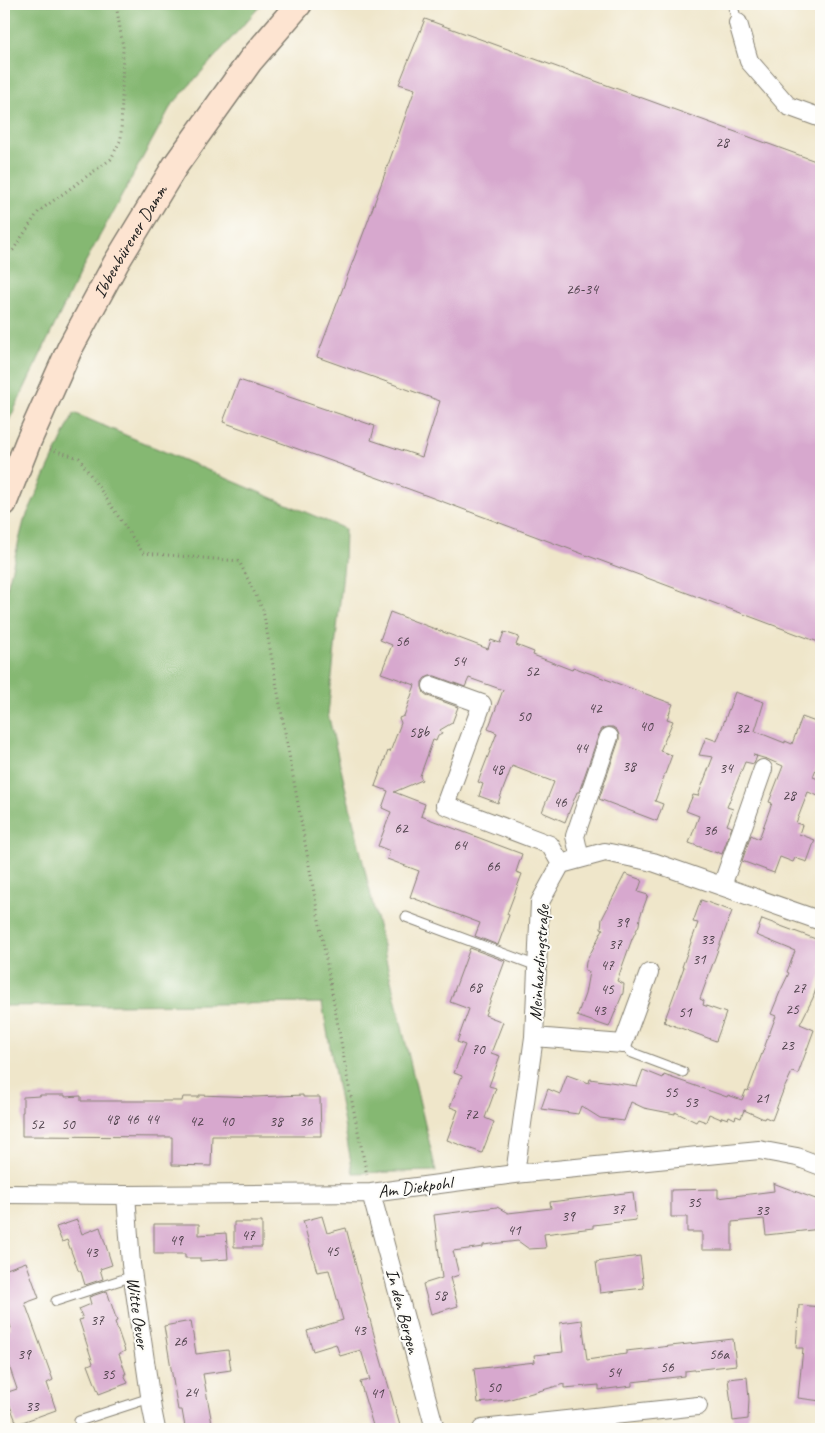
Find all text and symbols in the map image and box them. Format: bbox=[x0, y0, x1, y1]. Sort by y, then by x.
house number: 28 bbox=[715, 133, 730, 152]
street label: Ibbenbürener Damm bbox=[88, 180, 172, 302]
house number: 26-34 bbox=[566, 280, 599, 299]
house number: 56 bbox=[395, 632, 410, 651]
house number: 54 bbox=[452, 652, 467, 671]
house number: 52 bbox=[525, 662, 540, 681]
house number: 42 bbox=[588, 699, 603, 718]
house number: 50 bbox=[517, 707, 532, 726]
house number: 40 bbox=[639, 717, 654, 736]
house number: 32 bbox=[735, 719, 750, 738]
house number: 58b bbox=[409, 723, 430, 742]
house number: 44 bbox=[574, 739, 589, 758]
house number: 38 bbox=[622, 757, 637, 776]
house number: 34 bbox=[719, 759, 734, 778]
house number: 48 bbox=[490, 760, 505, 779]
house number: 28 bbox=[782, 786, 797, 805]
house number: 46 bbox=[553, 793, 568, 812]
house number: 62 bbox=[394, 819, 409, 838]
house number: 36 bbox=[703, 821, 718, 840]
house number: 64 bbox=[453, 836, 468, 855]
house number: 66 bbox=[486, 857, 501, 876]
street label: Meinhardingstraße bbox=[524, 903, 554, 1022]
house number: 39 bbox=[615, 913, 630, 932]
house number: 33 bbox=[700, 930, 715, 949]
house number: 37 bbox=[608, 935, 623, 954]
house number: 31 bbox=[692, 950, 707, 969]
house number: 47 bbox=[600, 956, 615, 975]
house number: 68 bbox=[468, 978, 483, 997]
house number: 27 bbox=[792, 979, 807, 998]
house number: 45 bbox=[600, 980, 615, 999]
house number: 25 bbox=[785, 1000, 800, 1019]
house number: 43 bbox=[592, 1001, 607, 1020]
house number: 51 bbox=[678, 1003, 693, 1022]
house number: 23 bbox=[780, 1036, 795, 1055]
house number: 70 bbox=[471, 1040, 486, 1059]
house number: 55 bbox=[664, 1083, 679, 1102]
house number: 21 bbox=[755, 1089, 770, 1108]
house number: 53 bbox=[684, 1093, 699, 1112]
house number: 72 bbox=[464, 1105, 479, 1124]
house number: 48 bbox=[105, 1110, 120, 1129]
house number: 46 bbox=[125, 1110, 140, 1129]
house number: 44 bbox=[145, 1110, 160, 1129]
house number: 42 bbox=[189, 1112, 204, 1131]
house number: 40 bbox=[220, 1112, 235, 1131]
house number: 38 bbox=[269, 1112, 284, 1131]
house number: 36 bbox=[299, 1112, 314, 1131]
house number: 52 bbox=[30, 1115, 45, 1134]
house number: 50 bbox=[61, 1115, 76, 1134]
street label: Am Diekpohl bbox=[377, 1171, 456, 1202]
house number: 35 bbox=[687, 1193, 702, 1212]
house number: 37 bbox=[611, 1200, 626, 1219]
house number: 33 bbox=[755, 1201, 770, 1220]
house number: 39 bbox=[561, 1207, 576, 1226]
house number: 41 bbox=[507, 1221, 522, 1240]
house number: 47 bbox=[241, 1226, 256, 1245]
house number: 49 bbox=[169, 1231, 184, 1250]
house number: 45 bbox=[325, 1242, 340, 1261]
house number: 43 bbox=[84, 1243, 99, 1262]
street label: In den Bergen bbox=[381, 1266, 425, 1357]
street label: Witte Oever bbox=[122, 1276, 154, 1353]
house number: 58 bbox=[433, 1286, 448, 1305]
house number: 37 bbox=[90, 1311, 105, 1330]
house number: 43 bbox=[352, 1321, 367, 1340]
house number: 26 bbox=[173, 1332, 188, 1351]
house number: 39 bbox=[17, 1345, 32, 1364]
house number: 56a bbox=[709, 1345, 730, 1364]
house number: 56 bbox=[660, 1358, 675, 1377]
house number: 54 bbox=[607, 1363, 622, 1382]
house number: 35 bbox=[101, 1365, 116, 1384]
house number: 50 bbox=[487, 1378, 502, 1397]
house number: 24 bbox=[184, 1383, 199, 1402]
house number: 41 bbox=[370, 1384, 385, 1403]
house number: 33 bbox=[25, 1397, 40, 1416]

